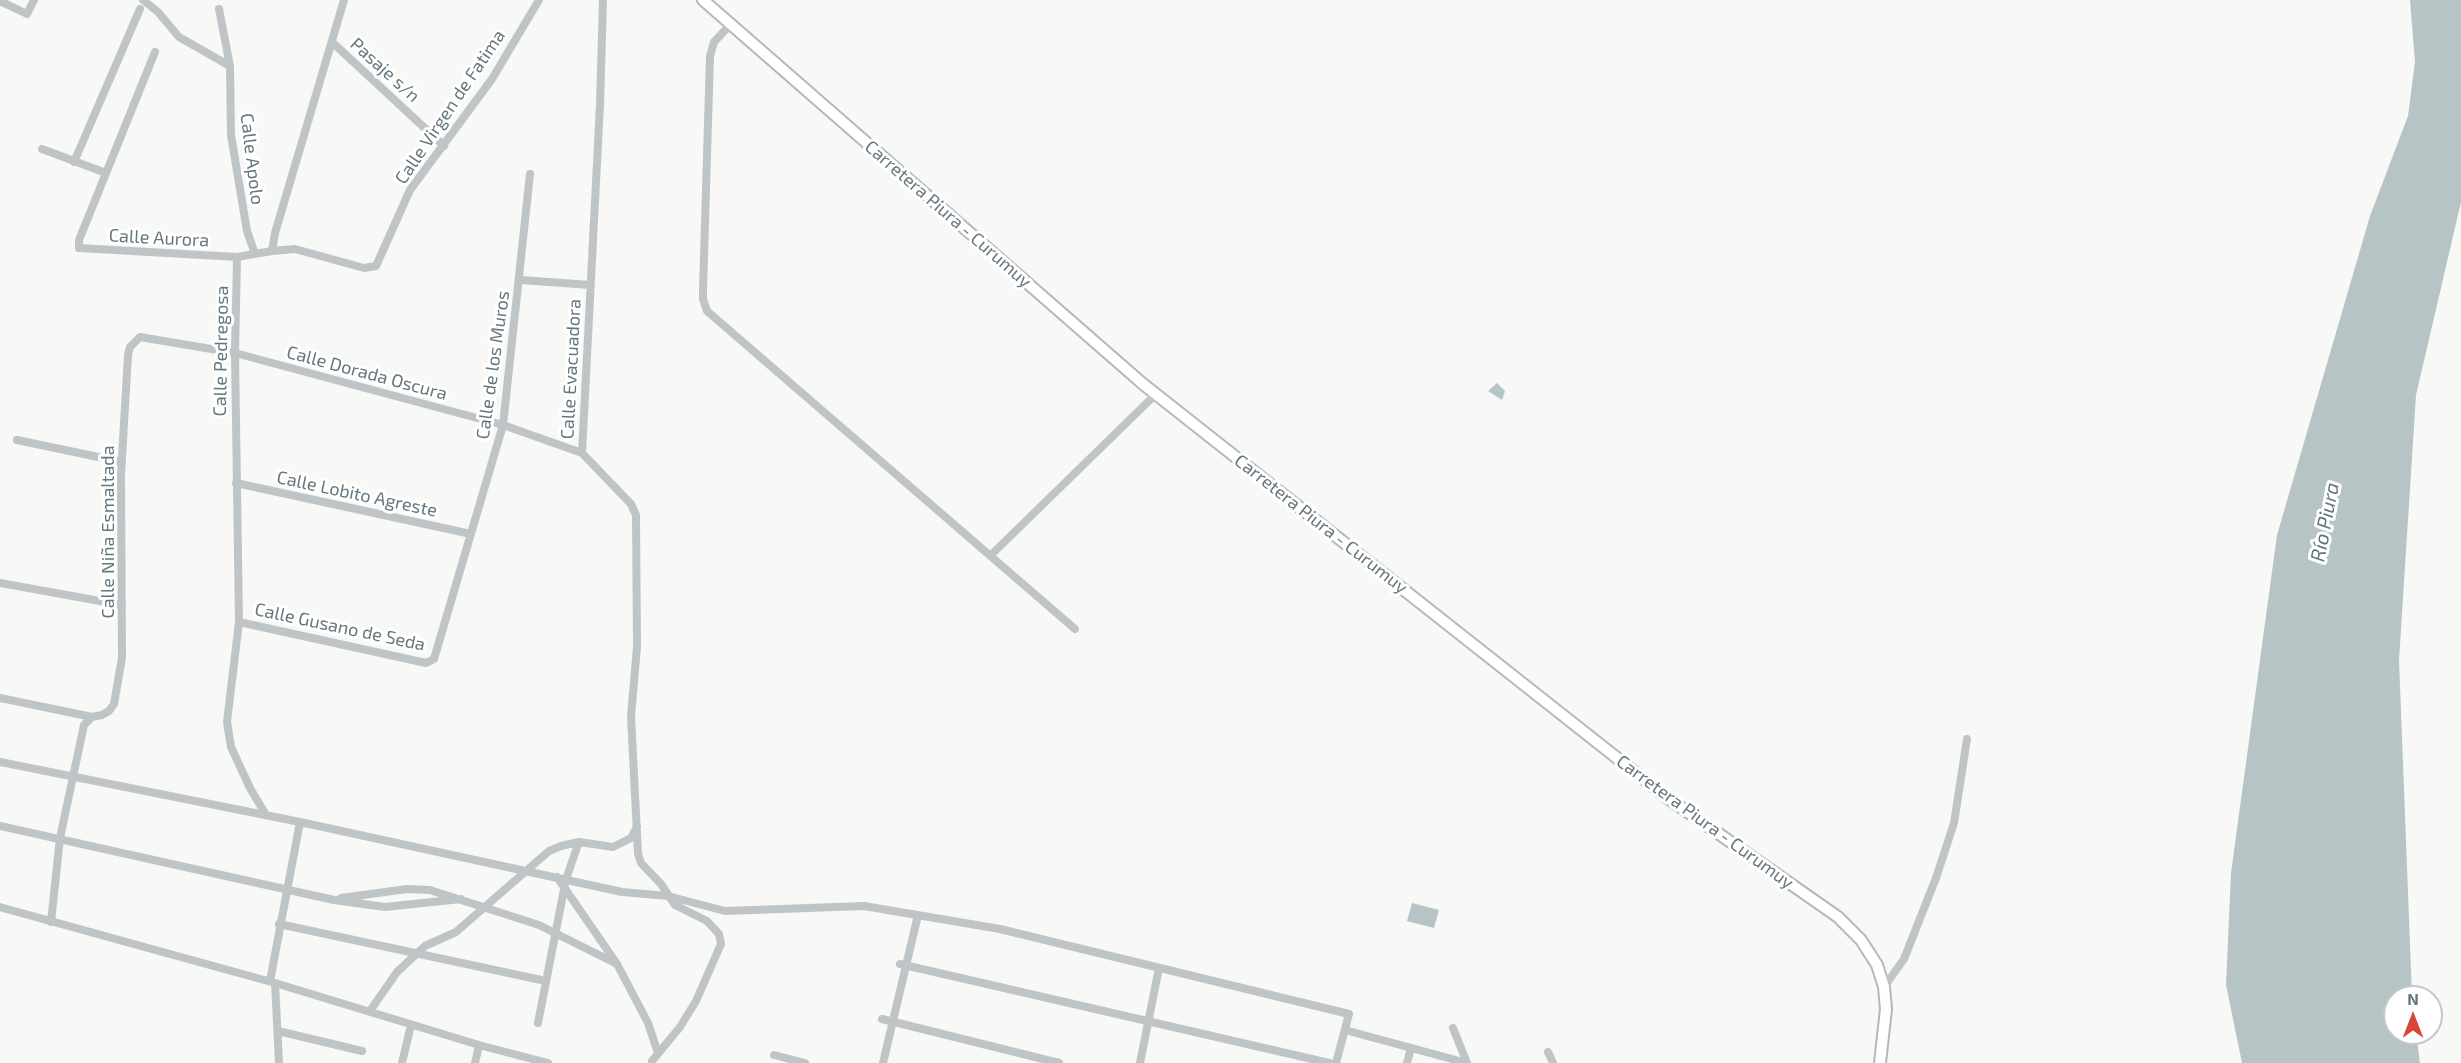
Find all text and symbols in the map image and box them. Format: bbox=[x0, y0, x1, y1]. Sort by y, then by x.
street label: Calle Virgen de Fatima bbox=[390, 26, 510, 188]
street label: Pasaje s/n bbox=[346, 33, 424, 107]
street label: Calle Apolo bbox=[236, 112, 268, 206]
street label: Carretera Piura - Curumuy bbox=[860, 136, 1036, 292]
street label: Calle Aurora bbox=[108, 225, 210, 251]
street label: Calle Pedregosa bbox=[209, 285, 233, 417]
street label: Calle de los Muros bbox=[472, 289, 514, 441]
street label: Calle Evacuadora bbox=[557, 298, 585, 440]
street label: Calle Dorada Oscura bbox=[284, 341, 450, 405]
street label: Calle Niña Esmaltada bbox=[97, 445, 119, 619]
street label: Carretera Piura - Curumuy bbox=[1230, 450, 1412, 598]
street label: Calle Lobito Agreste bbox=[275, 466, 439, 522]
water label: Río Piura bbox=[2306, 480, 2344, 564]
street label: Calle Gusano de Seda bbox=[253, 598, 427, 656]
street label: Carretera Piura - Curumuy bbox=[1612, 750, 1798, 894]
north arrow bbox=[2383, 985, 2443, 1045]
text: N bbox=[2407, 989, 2419, 1008]

